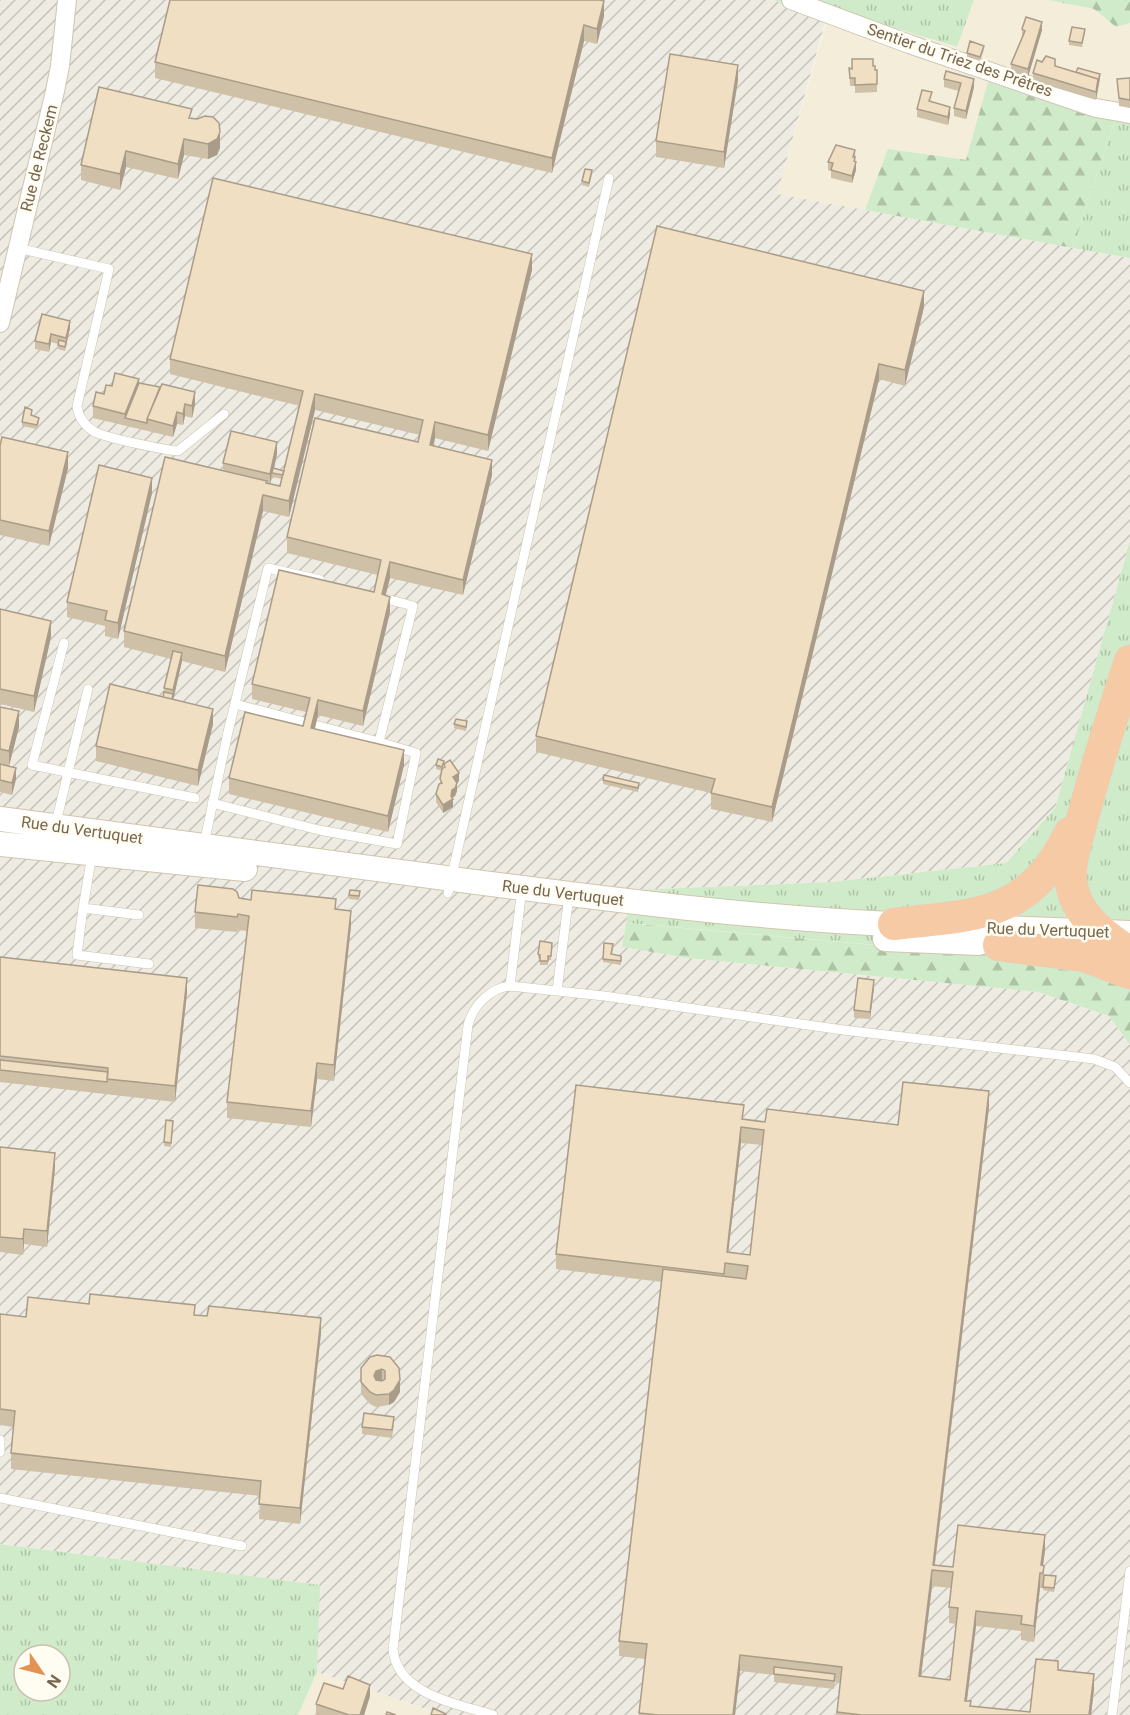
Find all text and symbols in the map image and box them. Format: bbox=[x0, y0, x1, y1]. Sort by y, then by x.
street label: Sentier du Triez des Prêtres bbox=[865, 19, 1055, 101]
street label: Rue de Reckem bbox=[17, 102, 61, 214]
street label: Rue du Vertuquet bbox=[20, 812, 144, 848]
street label: Rue du Vertuquet bbox=[501, 876, 625, 910]
street label: Rue du Vertuquet bbox=[986, 918, 1110, 942]
north arrow bbox=[12, 1643, 72, 1703]
text: N bbox=[43, 1671, 65, 1691]

